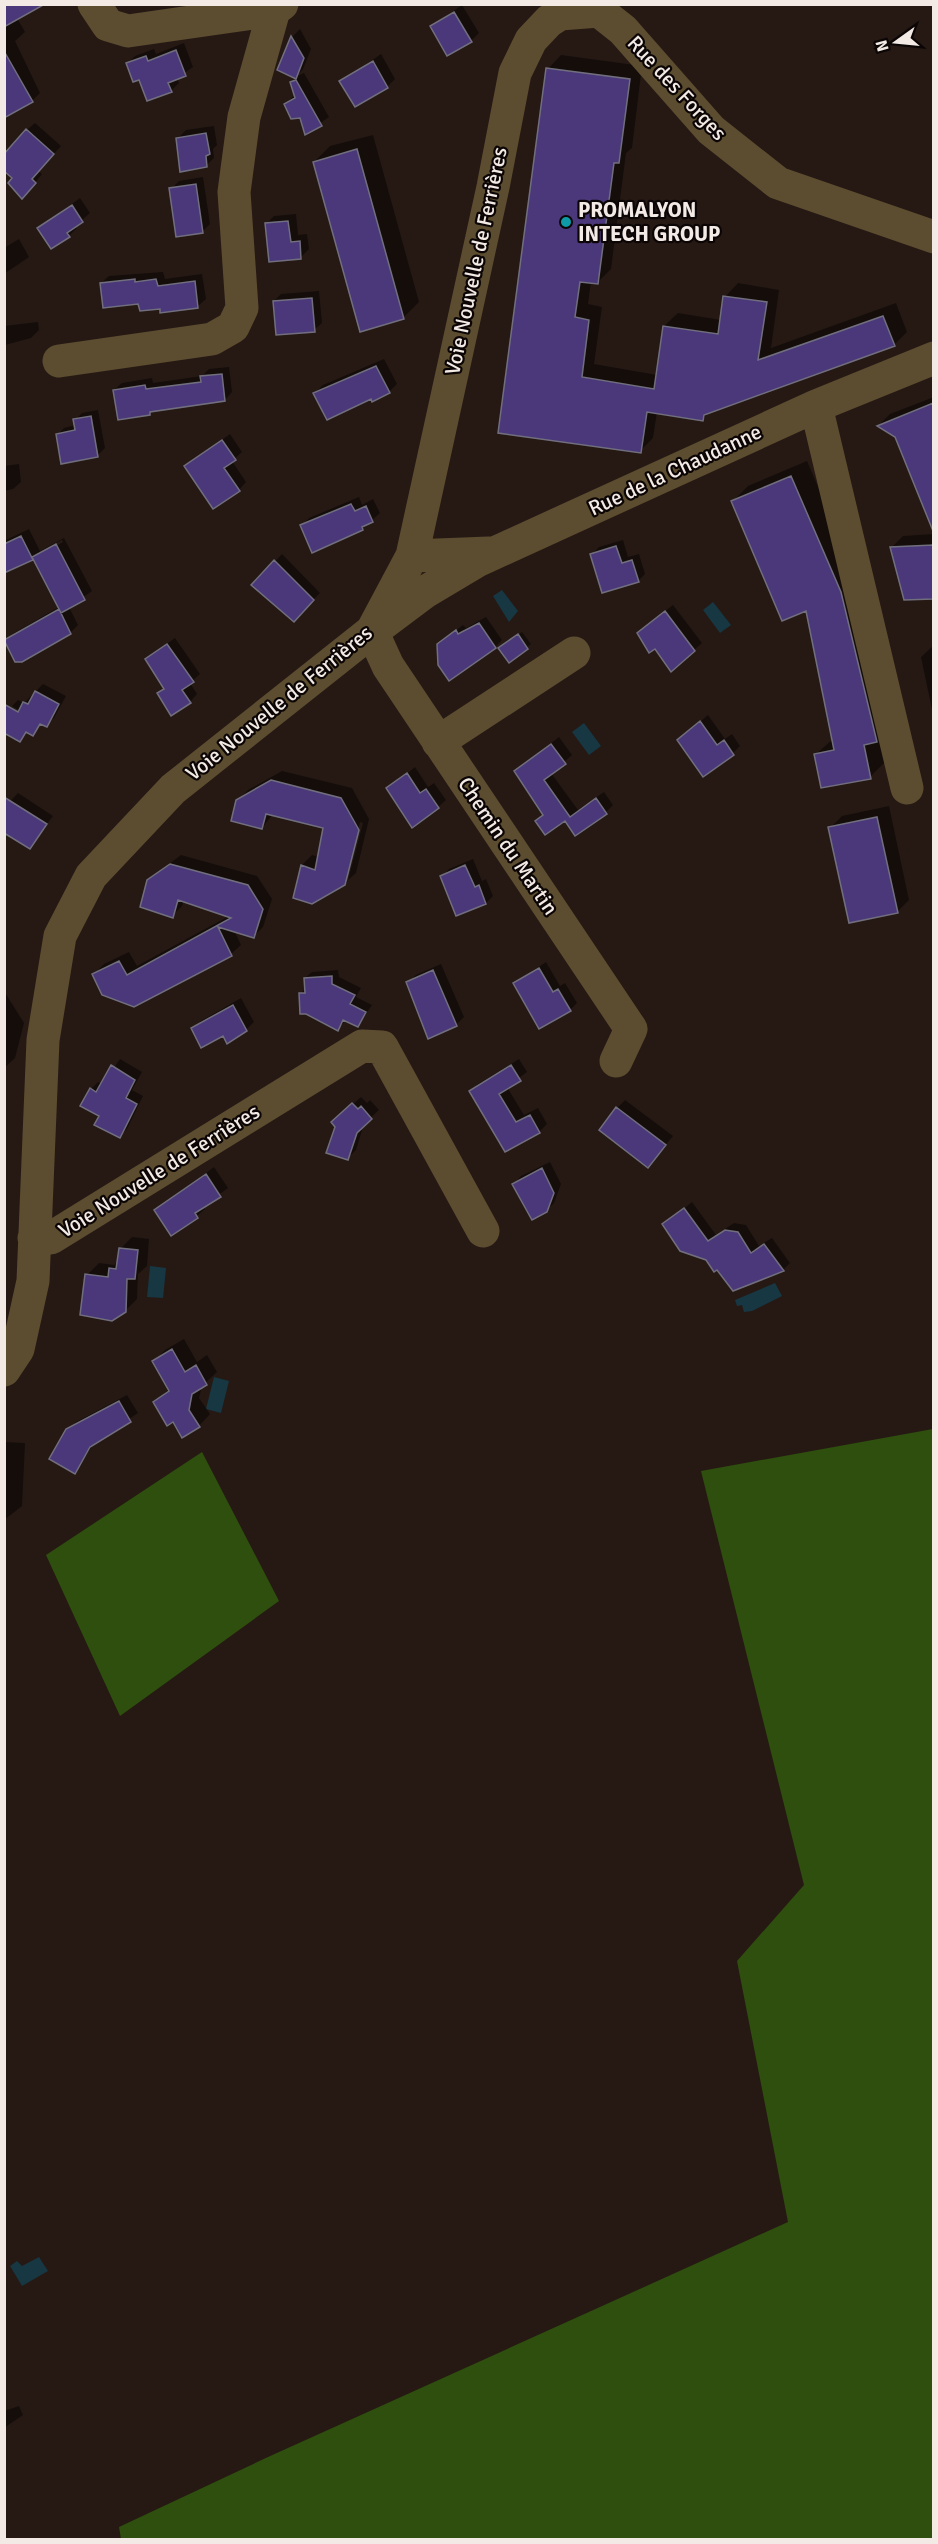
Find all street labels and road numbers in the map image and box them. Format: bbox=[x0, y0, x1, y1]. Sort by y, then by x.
street label: Rue des Forges bbox=[622, 30, 732, 146]
street label: Voie Nouvelle de Ferrières bbox=[439, 145, 513, 377]
street label: Rue de la Chaudanne bbox=[584, 419, 766, 521]
street label: Voie Nouvelle de Ferrières bbox=[181, 620, 377, 786]
street label: Chemin du Martin bbox=[452, 772, 564, 920]
street label: Voie Nouvelle de Ferrières bbox=[54, 1098, 264, 1244]

